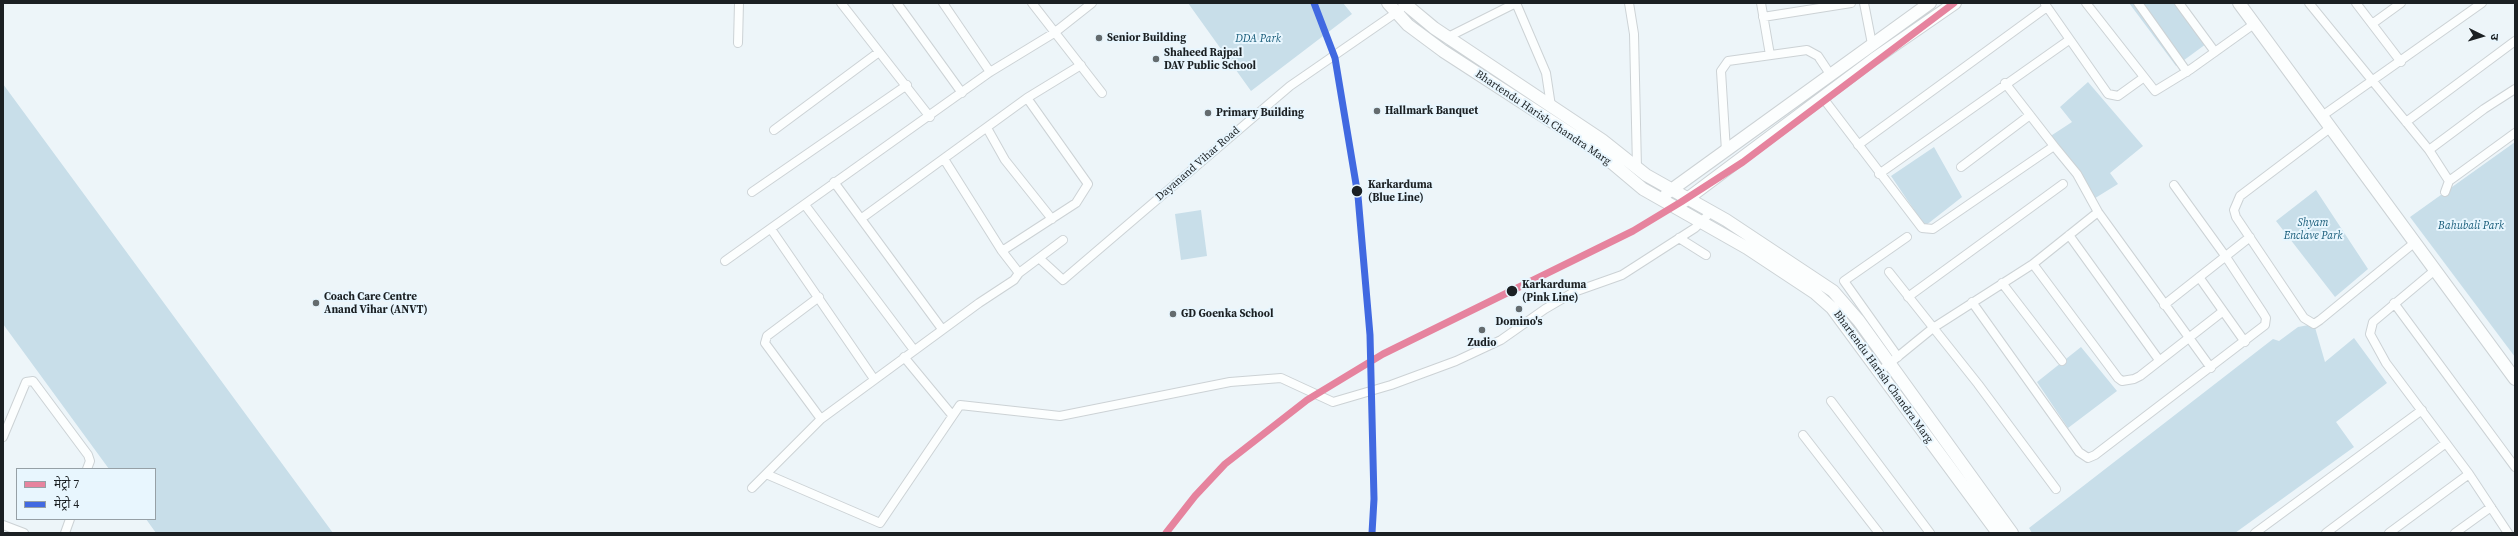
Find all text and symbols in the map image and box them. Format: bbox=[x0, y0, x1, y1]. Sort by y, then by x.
north arrow bbox=[2462, 16, 2502, 56]
place label: Senior Building bbox=[1107, 31, 1186, 45]
park label: DDA Park bbox=[1235, 32, 1281, 46]
marker: Senior Building bbox=[1094, 33, 1104, 43]
text: उ bbox=[2487, 33, 2502, 41]
place label: Shaheed Rajpal DAV Public School bbox=[1164, 46, 1256, 72]
marker: Shaheed Rajpal DAV Public School bbox=[1151, 54, 1161, 64]
street label: Bhartendu Harish Chandra Marg bbox=[1473, 68, 1613, 168]
place label: Hallmark Banquet bbox=[1385, 104, 1478, 118]
place label: Primary Building bbox=[1216, 106, 1304, 120]
marker: Hallmark Banquet bbox=[1372, 106, 1382, 116]
marker: Primary Building bbox=[1203, 108, 1213, 118]
street label: Dayanand Vihar Road bbox=[1153, 124, 1243, 204]
place label: Karkarduma (Blue Line) bbox=[1368, 178, 1432, 204]
marker: Karkarduma (Blue Line) bbox=[1350, 184, 1364, 198]
park label: Shyam Enclave Park bbox=[2284, 216, 2342, 242]
park label: Bahubali Park bbox=[2438, 219, 2504, 233]
place label: Karkarduma (Pink Line) bbox=[1522, 278, 1586, 304]
marker: Karkarduma (Pink Line) bbox=[1505, 284, 1519, 298]
place label: Coach Care Centre Anand Vihar (ANVT) bbox=[324, 290, 428, 316]
marker: Coach Care Centre Anand Vihar (ANVT) bbox=[311, 298, 321, 308]
marker: Domino's bbox=[1514, 304, 1524, 314]
place label: GD Goenka School bbox=[1181, 307, 1274, 321]
street label: Bhartendu Harish Chandra Marg bbox=[1830, 308, 1936, 446]
marker: GD Goenka School bbox=[1168, 309, 1178, 319]
place label: Domino's bbox=[1496, 315, 1542, 329]
marker: Zudio bbox=[1477, 325, 1487, 335]
place label: Zudio bbox=[1468, 336, 1496, 350]
legend bbox=[16, 468, 156, 520]
text: मेट्रो 7 bbox=[54, 476, 79, 492]
text: मेट्रो 4 bbox=[54, 496, 79, 512]

